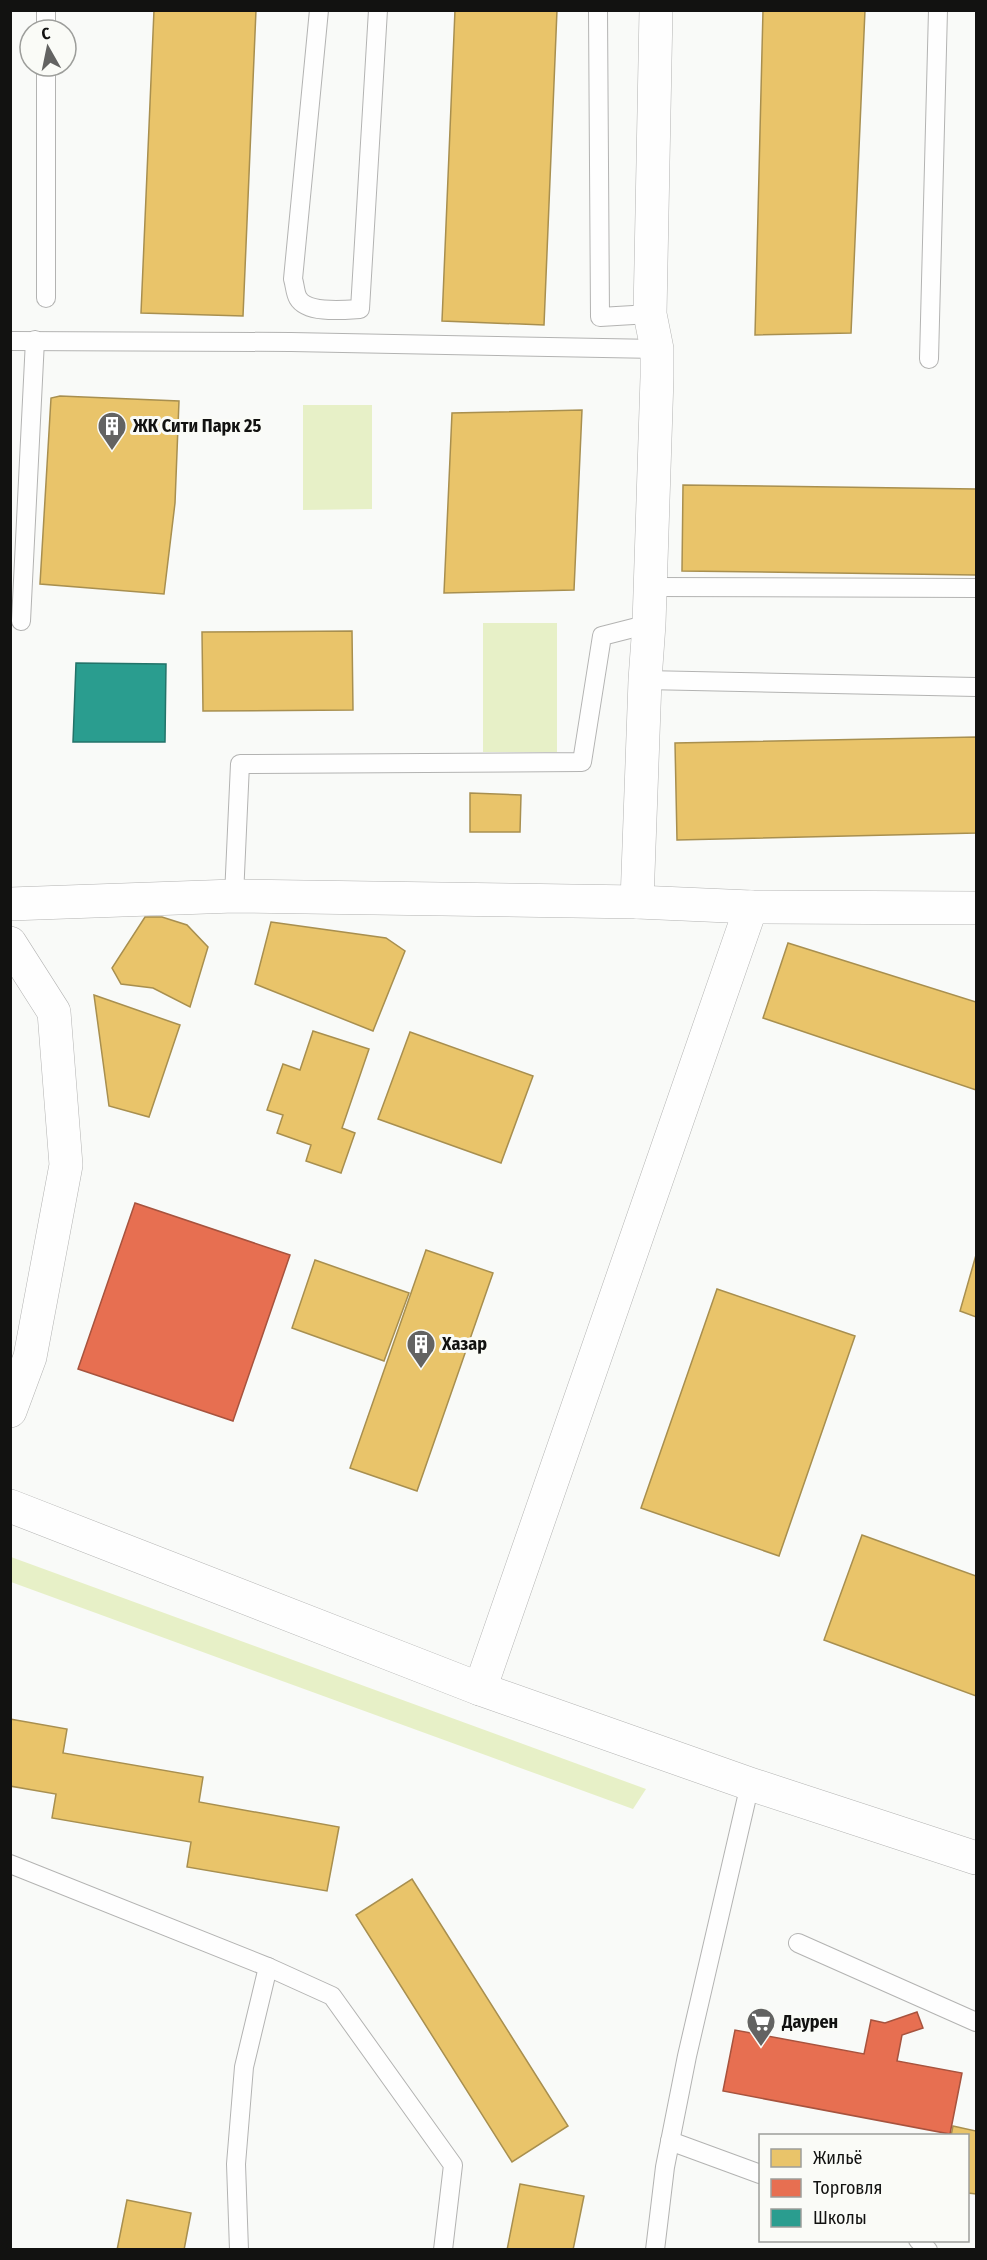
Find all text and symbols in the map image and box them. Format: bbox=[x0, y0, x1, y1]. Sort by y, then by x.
north arrow bbox=[18, 18, 78, 78]
text: С bbox=[40, 24, 52, 44]
building icon: ЖК Сити Парк 25 bbox=[96, 410, 128, 452]
place label: ЖК Сити Парк 25 bbox=[132, 415, 261, 437]
building icon: Хазар bbox=[405, 1328, 437, 1370]
place label: Хазар bbox=[441, 1333, 487, 1355]
supermarket icon: Даурен bbox=[745, 2006, 777, 2048]
place label: Даурен bbox=[781, 2011, 838, 2033]
legend bbox=[759, 2134, 969, 2242]
text: Жильё bbox=[813, 2147, 863, 2169]
text: Торговля bbox=[813, 2177, 882, 2199]
text: Школы bbox=[813, 2207, 867, 2229]

